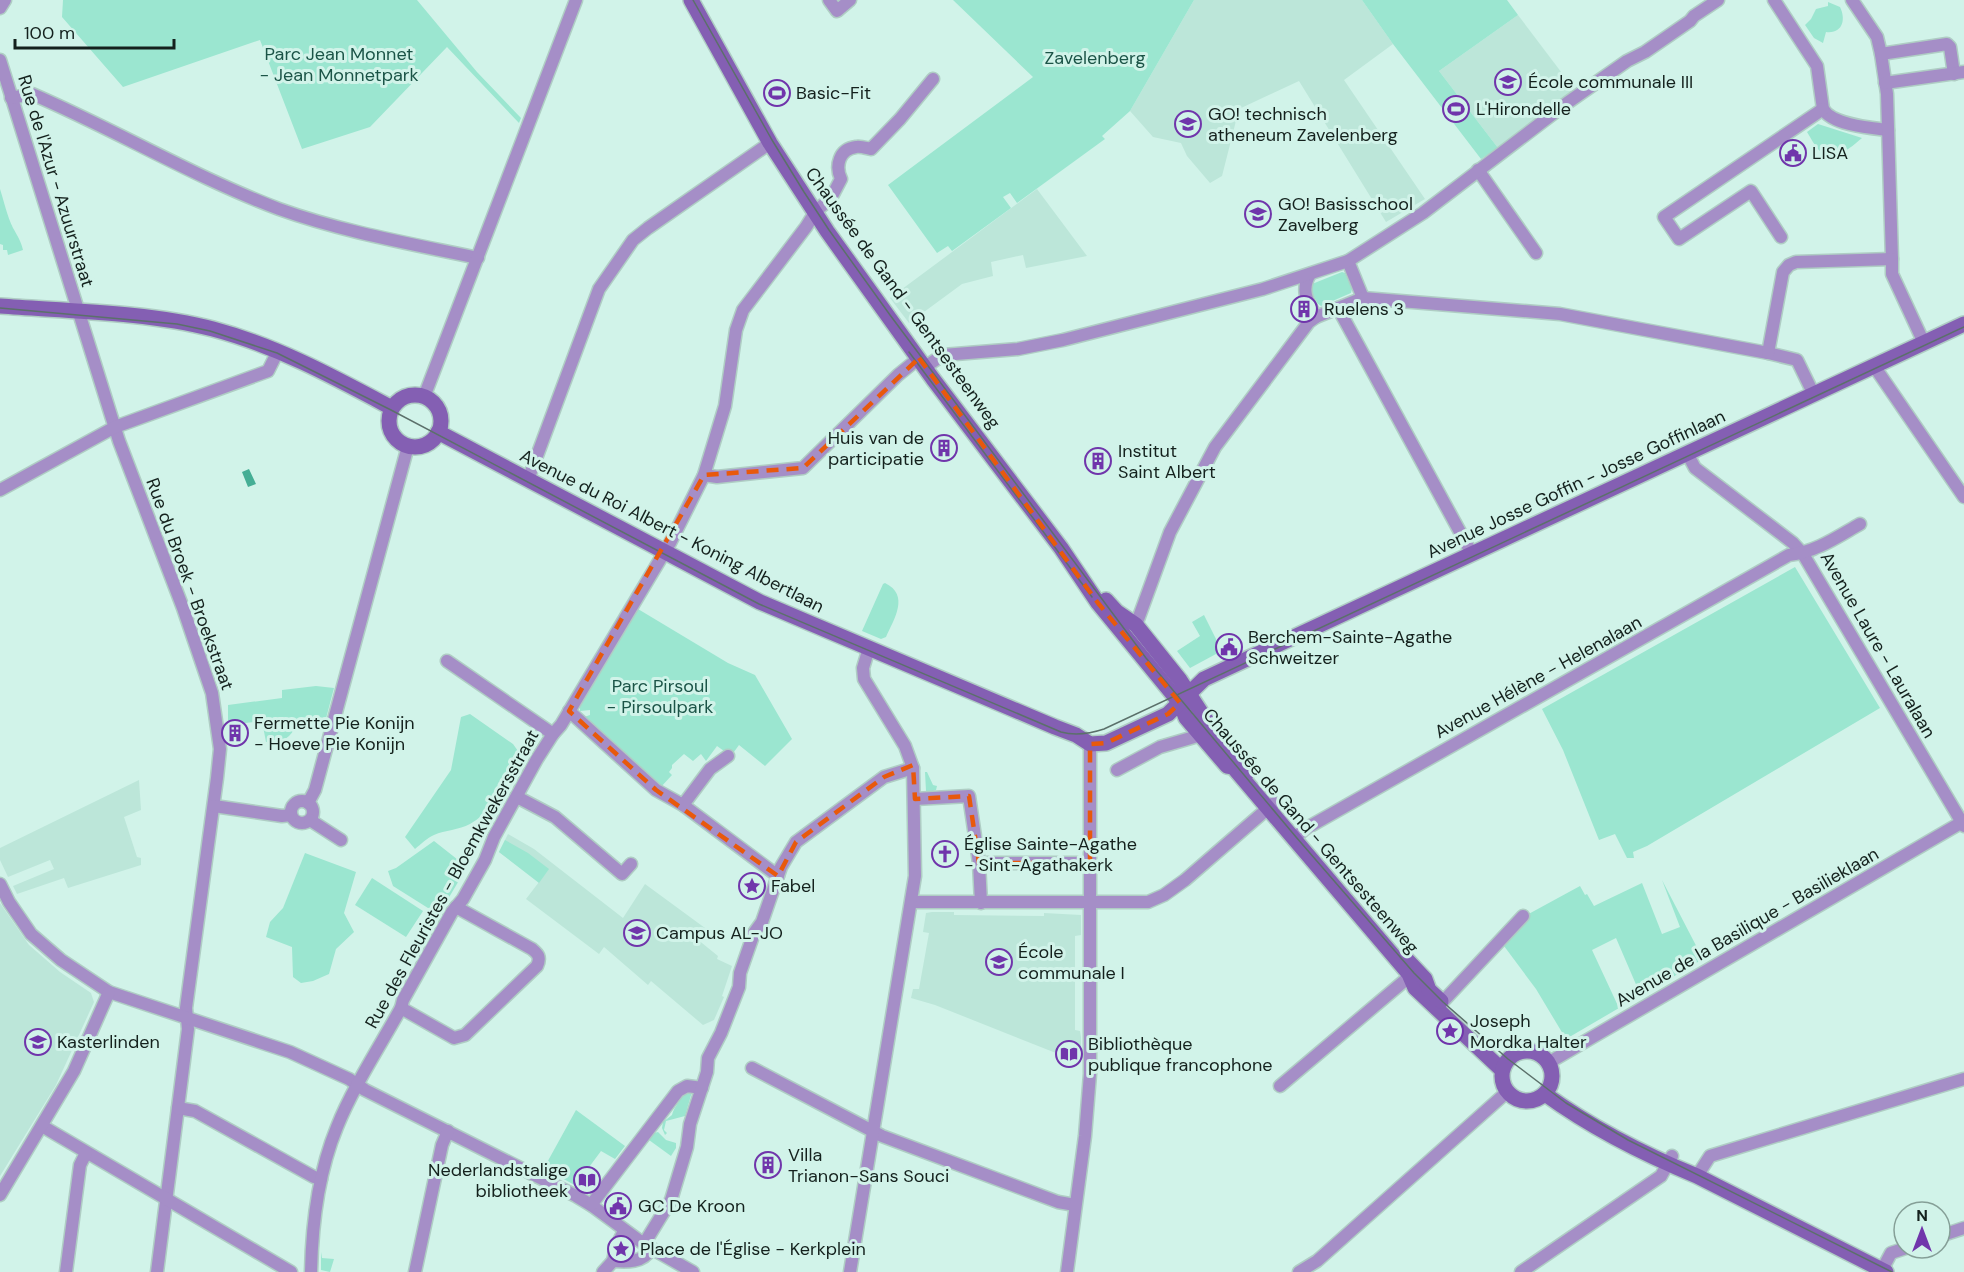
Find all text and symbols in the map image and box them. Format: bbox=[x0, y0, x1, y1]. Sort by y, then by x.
scale bar bbox=[15, 12, 174, 50]
text: 100 m bbox=[24, 21, 75, 45]
park label: Parc Jean Monnet - Jean Monnetpark bbox=[260, 42, 418, 87]
park label: Zavelenberg bbox=[1045, 46, 1146, 70]
school or university icon: École communale III bbox=[1493, 67, 1523, 97]
place label: École communale III bbox=[1528, 70, 1693, 94]
street label: Rue de l'Azur - Azuurstraat bbox=[12, 72, 100, 290]
sports icon: Basic-Fit bbox=[762, 78, 792, 108]
place label: Basic-Fit bbox=[796, 81, 871, 105]
sports icon: L'Hirondelle bbox=[1441, 94, 1471, 124]
place label: L'Hirondelle bbox=[1476, 97, 1571, 121]
place label: GO! technisch atheneum Zavelenberg bbox=[1208, 102, 1398, 147]
school or university icon: GO! technisch atheneum Zavelenberg bbox=[1173, 109, 1203, 139]
public building icon: LISA bbox=[1778, 138, 1808, 168]
place label: LISA bbox=[1812, 141, 1848, 165]
street label: Chaussée de Gand - Gentsesteenweg bbox=[800, 162, 1006, 434]
place label: GO! Basisschool Zavelberg bbox=[1278, 192, 1413, 237]
school or university icon: GO! Basisschool Zavelberg bbox=[1243, 199, 1273, 229]
building icon: Ruelens 3 bbox=[1289, 294, 1319, 324]
place label: Ruelens 3 bbox=[1324, 297, 1404, 321]
street label: Avenue Josse Goffin - Josse Goffinlaan bbox=[1423, 404, 1729, 564]
place label: Huis van de participatie bbox=[828, 426, 924, 471]
building icon: Huis van de participatie bbox=[929, 433, 959, 463]
place label: Institut Saint Albert bbox=[1118, 439, 1216, 484]
street label: Avenue du Roi Albert - Koning Albertlaan bbox=[516, 444, 828, 618]
building icon: Institut Saint Albert bbox=[1083, 446, 1113, 476]
street label: Rue du Broek - Broekstraat bbox=[140, 475, 240, 693]
street label: Avenue Laure - Lauralaan bbox=[1815, 547, 1941, 743]
street label: Avenue Hélène - Helenalaan bbox=[1430, 610, 1646, 744]
place label: Berchem-Sainte-Agathe Schweitzer bbox=[1248, 625, 1452, 670]
public building icon: Berchem-Sainte-Agathe Schweitzer bbox=[1214, 632, 1244, 662]
park label: Parc Pirsoul - Pirsoulpark bbox=[607, 674, 713, 719]
street label: Chaussée de Gand - Gentsesteenweg bbox=[1198, 703, 1424, 959]
place label: Fermette Pie Konijn - Hoeve Pie Konijn bbox=[254, 711, 415, 756]
building icon: Fermette Pie Konijn - Hoeve Pie Konijn bbox=[220, 718, 250, 748]
street label: Rue des Fleuristes - Bloemkwekersstraat bbox=[360, 725, 544, 1033]
place label: Église Sainte-Agathe - Sint-Agathakerk bbox=[964, 832, 1137, 877]
church icon: Église Sainte-Agathe - Sint-Agathakerk bbox=[930, 839, 960, 869]
street label: Avenue de la Basilique - Basilieklaan bbox=[1611, 842, 1883, 1012]
place icon: Fabel bbox=[737, 871, 767, 901]
place label: Fabel bbox=[771, 874, 815, 898]
school or university icon: Campus AL-JO bbox=[622, 918, 652, 948]
place label: Campus AL-JO bbox=[656, 921, 783, 945]
place label: École communale I bbox=[1018, 940, 1125, 985]
school or university icon: École communale I bbox=[984, 947, 1014, 977]
place label: Joseph Mordka Halter bbox=[1470, 1009, 1587, 1054]
place icon: Joseph Mordka Halter bbox=[1435, 1016, 1465, 1046]
school or university icon: Kasterlinden bbox=[23, 1027, 53, 1057]
place label: Kasterlinden bbox=[57, 1030, 160, 1054]
place label: Bibliothèque publique francophone bbox=[1088, 1032, 1273, 1077]
library icon: Bibliothèque publique francophone bbox=[1054, 1039, 1084, 1069]
place label: Villa Trianon-Sans Souci bbox=[788, 1143, 949, 1188]
building icon: Villa Trianon-Sans Souci bbox=[753, 1150, 783, 1180]
place label: Nederlandstalige bibliotheek bbox=[428, 1158, 568, 1203]
library icon: Nederlandstalige bibliotheek bbox=[572, 1165, 602, 1195]
public building icon: GC De Kroon bbox=[603, 1191, 633, 1221]
place label: GC De Kroon bbox=[638, 1194, 745, 1218]
north arrow bbox=[1892, 1200, 1952, 1260]
text: N bbox=[1916, 1205, 1928, 1226]
place icon: Place de l'Église - Kerkplein bbox=[606, 1234, 636, 1264]
place label: Place de l'Église - Kerkplein bbox=[640, 1237, 866, 1261]

